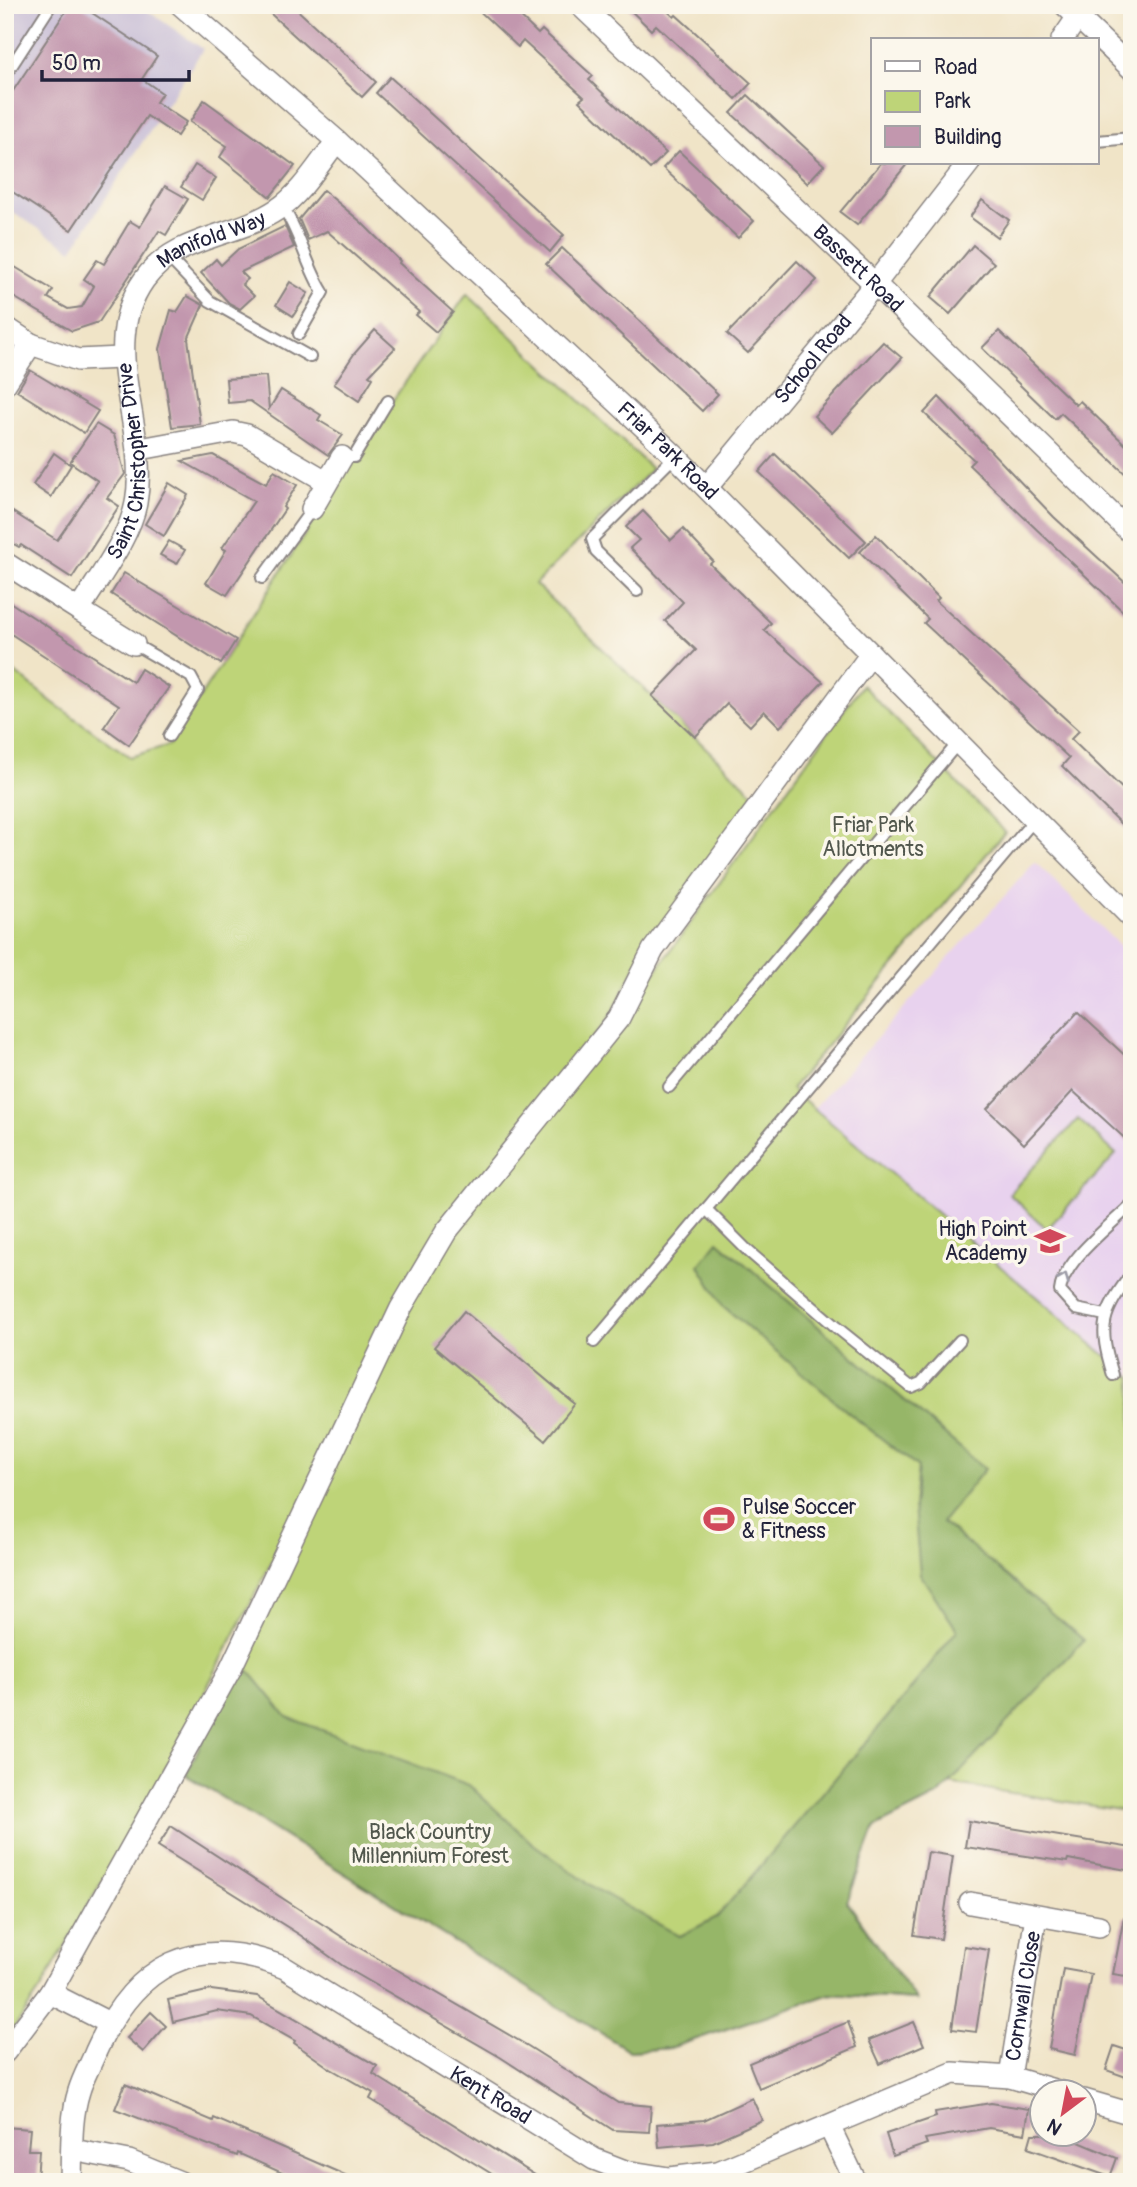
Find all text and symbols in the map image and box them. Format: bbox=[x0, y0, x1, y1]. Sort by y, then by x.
scale bar bbox=[42, 38, 189, 82]
legend bbox=[871, 38, 1098, 164]
text: 50 m bbox=[52, 50, 101, 77]
text: Road bbox=[934, 54, 978, 81]
text: Park bbox=[934, 88, 971, 115]
text: Building bbox=[934, 124, 1001, 151]
street label: Manifold Way bbox=[151, 205, 270, 274]
street label: Bassett Road bbox=[807, 219, 909, 318]
street label: School Road bbox=[768, 309, 858, 409]
street label: Saint Christopher Drive bbox=[101, 361, 152, 564]
street label: Friar Park Road bbox=[611, 395, 724, 506]
park label: Friar Park Allotments bbox=[822, 812, 924, 863]
place label: High Point Academy bbox=[938, 1216, 1028, 1267]
school or university icon: High Point Academy bbox=[1033, 1224, 1067, 1258]
one-way arrow bbox=[1056, 1273, 1070, 1285]
place label: Pulse Soccer & Fitness bbox=[742, 1494, 857, 1545]
sports icon: Pulse Soccer & Fitness bbox=[702, 1502, 736, 1536]
park label: Black Country Millennium Forest bbox=[351, 1819, 509, 1870]
street label: Cornwall Close bbox=[999, 1929, 1047, 2063]
street label: Kent Road bbox=[445, 2060, 536, 2130]
north arrow bbox=[1028, 2078, 1098, 2148]
text: N bbox=[1043, 2113, 1066, 2140]

